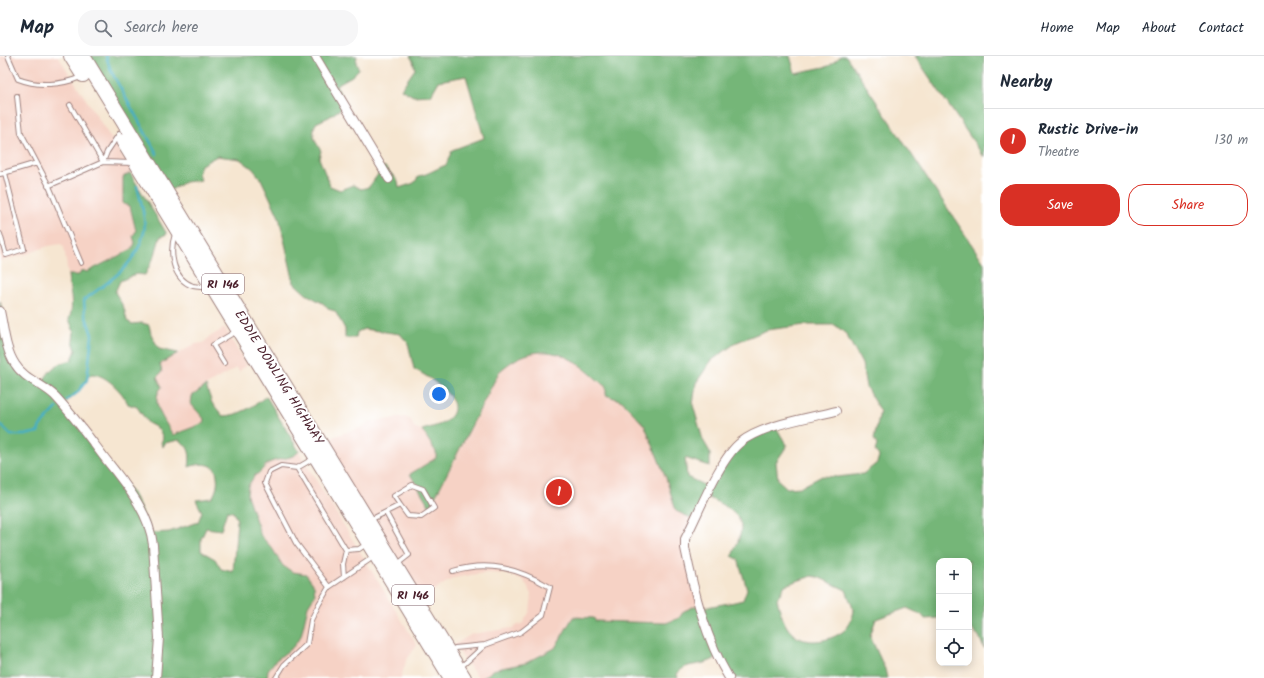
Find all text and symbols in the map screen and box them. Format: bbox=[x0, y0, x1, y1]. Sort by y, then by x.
search box bbox=[78, 10, 358, 46]
text: Map bbox=[20, 13, 54, 43]
text: Search here bbox=[124, 16, 198, 40]
icon: search bbox=[92, 17, 114, 39]
text: Home bbox=[1040, 17, 1074, 39]
text: Map bbox=[1096, 17, 1120, 39]
text: About bbox=[1142, 17, 1176, 39]
text: Contact bbox=[1198, 17, 1244, 39]
text: Nearby bbox=[1000, 69, 1052, 96]
text: Rustic Drive-in bbox=[1038, 118, 1138, 142]
text: 1 bbox=[1011, 130, 1015, 151]
text: 130 m bbox=[1214, 130, 1248, 151]
text: Theatre bbox=[1038, 142, 1079, 163]
button: Save bbox=[1000, 184, 1120, 226]
button: Share bbox=[1128, 184, 1248, 226]
road number: RI 146 bbox=[202, 274, 244, 294]
street label: EDDIE DOWLING HIGHWAY bbox=[229, 306, 329, 450]
your location bbox=[429, 384, 449, 404]
pin: 1 bbox=[546, 477, 572, 507]
map controls bbox=[936, 558, 972, 666]
button: + bbox=[936, 558, 972, 594]
road number: RI 146 bbox=[392, 585, 434, 605]
button: − bbox=[936, 594, 972, 630]
button: locate bbox=[936, 630, 972, 666]

